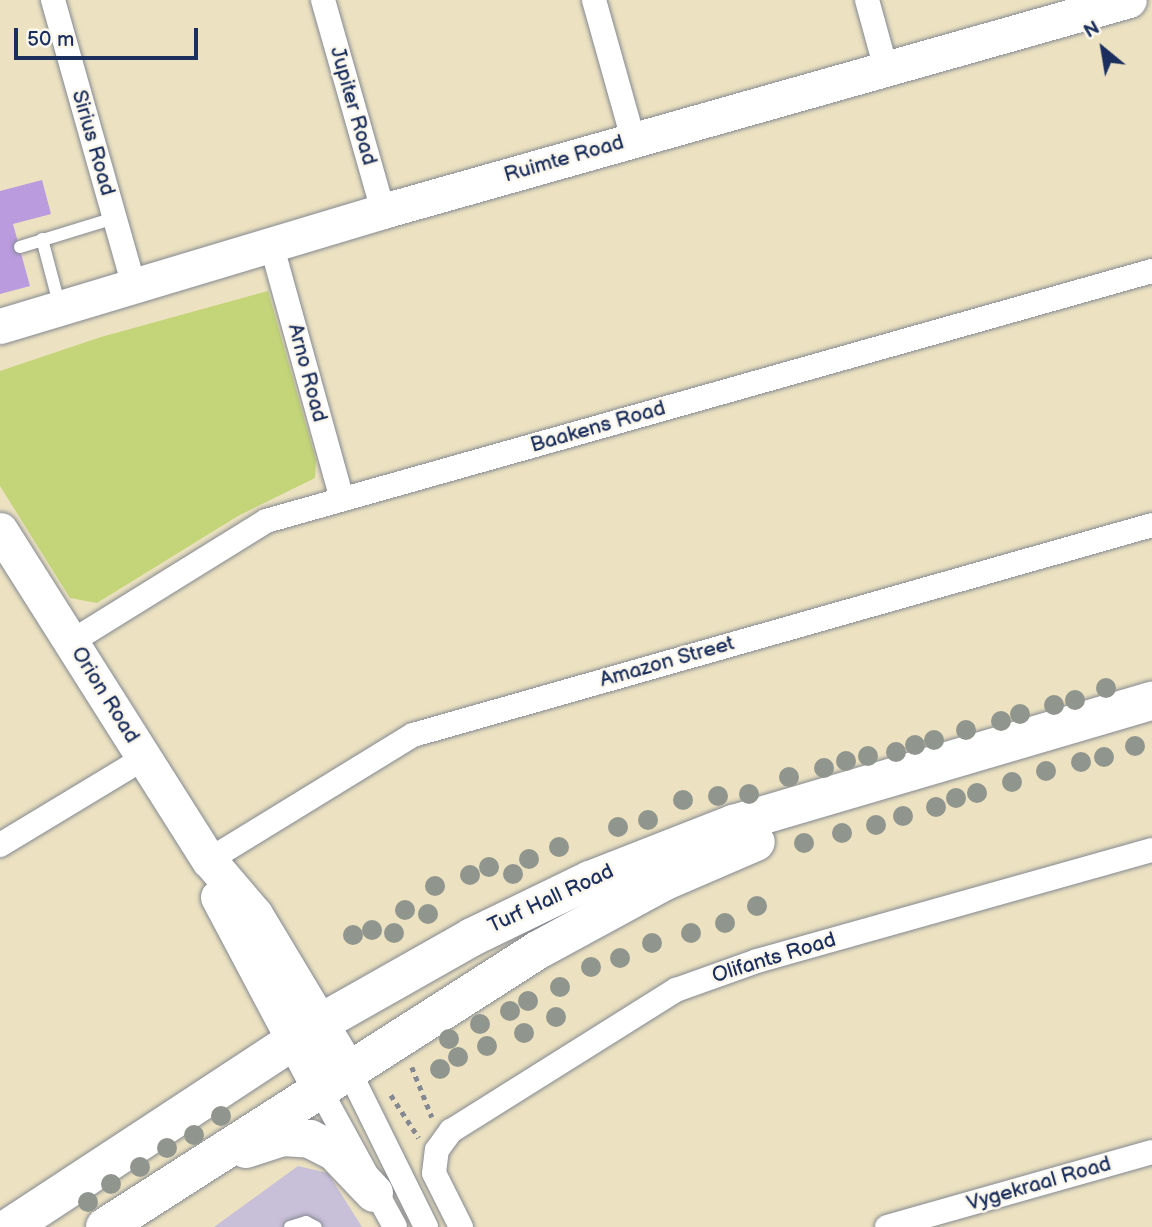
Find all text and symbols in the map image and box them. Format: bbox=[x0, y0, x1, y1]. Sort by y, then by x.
scale bar bbox=[18, 14, 201, 58]
north arrow bbox=[1068, 14, 1138, 84]
text: N bbox=[1080, 17, 1104, 44]
text: 50 m bbox=[27, 27, 74, 52]
street label: Jupiter Road bbox=[324, 44, 382, 168]
street label: Sirius Road bbox=[66, 87, 120, 199]
street label: Ruimte Road bbox=[501, 130, 627, 188]
street label: Arno Road bbox=[282, 321, 332, 425]
street label: Baakens Road bbox=[528, 396, 668, 458]
street label: Amazon Street bbox=[597, 631, 737, 693]
street label: Orion Road bbox=[66, 642, 144, 748]
street label: Turf Hall Road bbox=[484, 859, 618, 939]
street label: Olifants Road bbox=[709, 927, 839, 989]
street label: Vygekraal Road bbox=[964, 1151, 1114, 1217]

